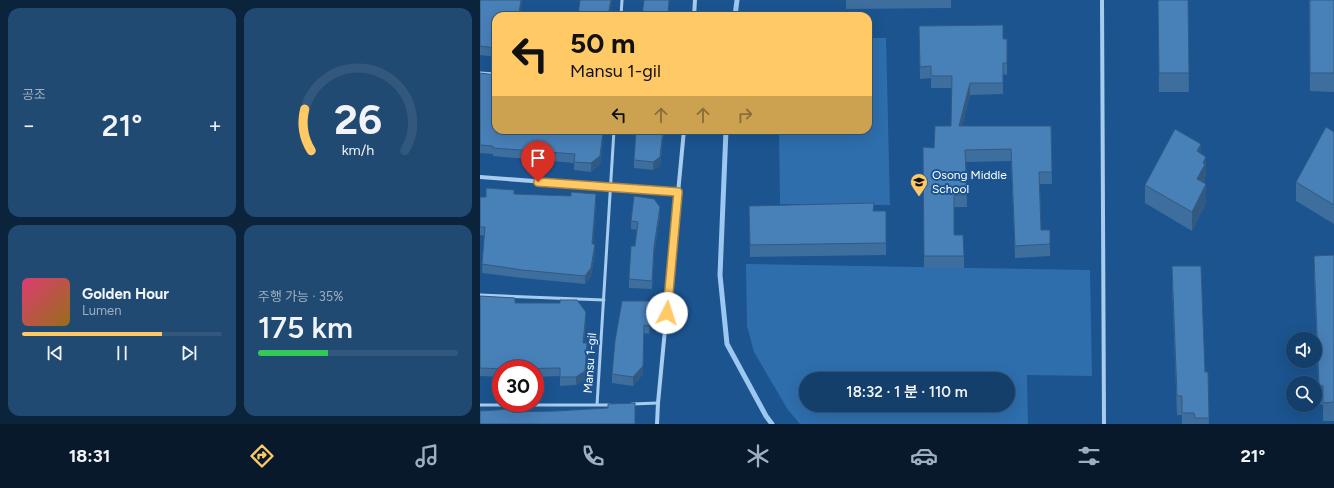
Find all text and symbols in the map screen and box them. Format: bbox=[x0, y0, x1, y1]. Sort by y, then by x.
text: 50 m bbox=[570, 26, 636, 60]
icon: left bbox=[504, 28, 556, 80]
text: Mansu 1-gil bbox=[570, 60, 661, 82]
text: 공조 bbox=[22, 87, 46, 102]
text: 26 bbox=[334, 93, 382, 143]
icon: left bbox=[608, 104, 630, 126]
icon: ahead bbox=[650, 104, 672, 126]
icon: ahead bbox=[692, 104, 714, 126]
icon: right bbox=[734, 104, 756, 126]
text: 21° bbox=[102, 107, 142, 144]
text: − bbox=[22, 112, 36, 139]
text: + bbox=[208, 112, 222, 139]
text: km/h bbox=[342, 140, 374, 158]
pin bbox=[521, 141, 555, 182]
icon: arrive bbox=[527, 147, 549, 169]
place label: Osong Middle School bbox=[932, 168, 1007, 196]
school or university icon: Osong Middle School bbox=[909, 172, 929, 197]
text: Golden Hour bbox=[82, 285, 169, 303]
text: 주행 가능 · 35% bbox=[258, 289, 344, 304]
position arrow bbox=[646, 292, 688, 334]
text: Lumen bbox=[82, 303, 121, 318]
text: 175 km bbox=[258, 309, 353, 346]
street label: Mansu 1-gil bbox=[581, 332, 599, 394]
map controls bbox=[1286, 332, 1322, 412]
button: sound bbox=[1286, 332, 1322, 368]
icon: previous bbox=[44, 342, 66, 364]
icon: pause bbox=[111, 342, 133, 364]
icon: next bbox=[178, 342, 200, 364]
speed limit sign: 30 bbox=[492, 360, 544, 412]
button: search bbox=[1286, 376, 1322, 412]
text: 18:32 · 1 분 · 110 m bbox=[846, 383, 968, 401]
icon: directions bbox=[248, 442, 276, 470]
icon: music bbox=[413, 442, 441, 470]
icon: phone bbox=[579, 442, 607, 470]
icon: climate bbox=[744, 442, 772, 470]
icon: car bbox=[910, 442, 938, 470]
icon: filters bbox=[1075, 442, 1103, 470]
text: 18:31 bbox=[69, 445, 110, 467]
text: 21° bbox=[1240, 445, 1265, 467]

